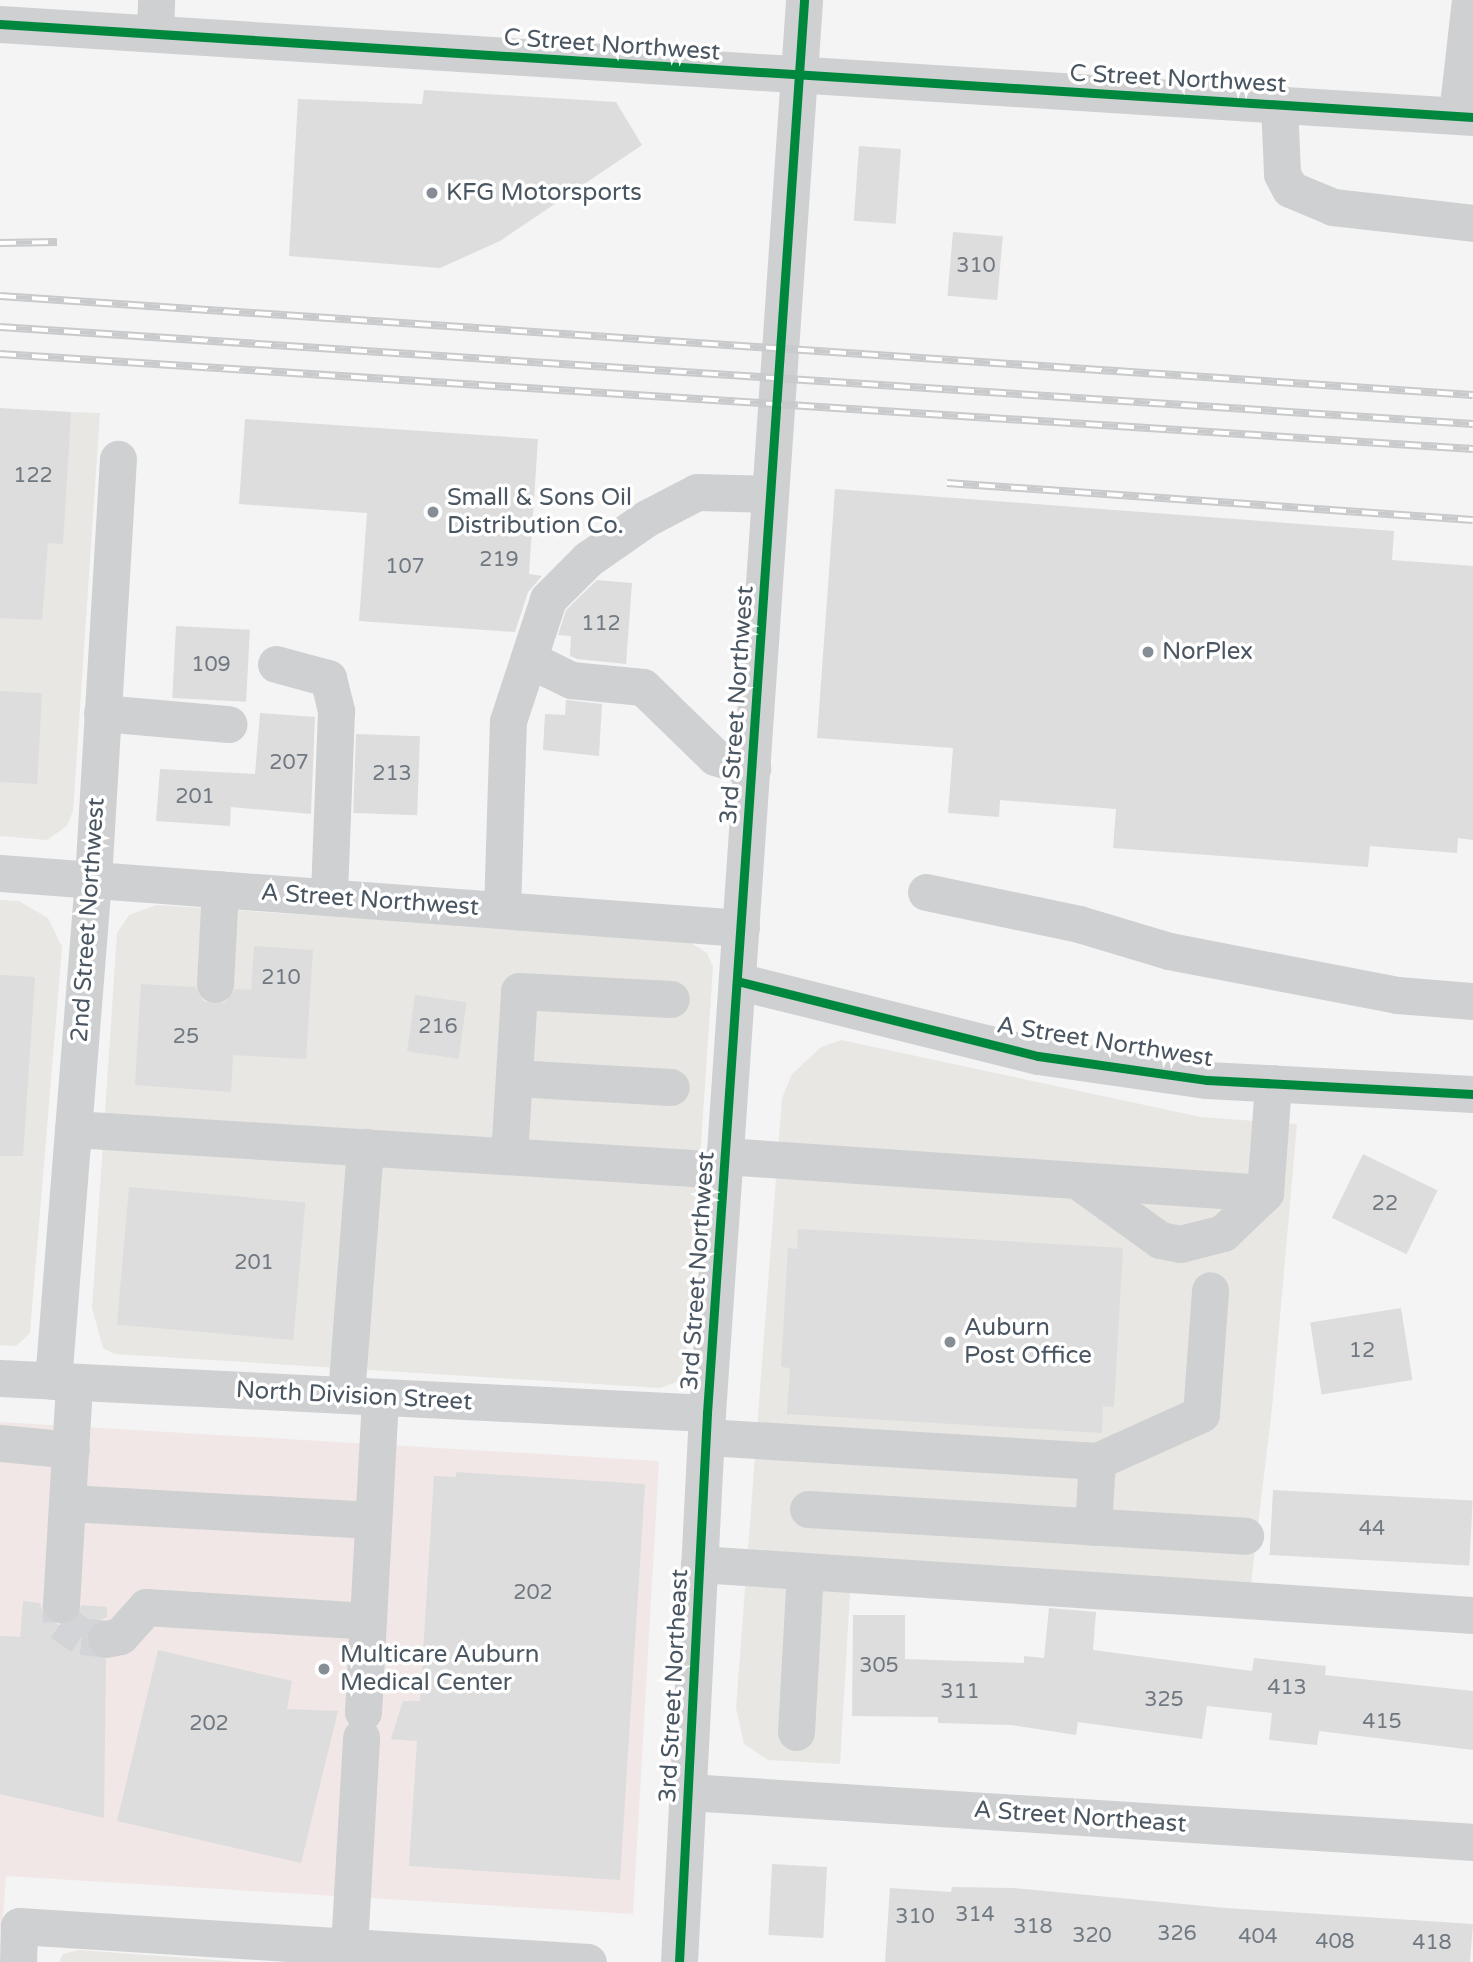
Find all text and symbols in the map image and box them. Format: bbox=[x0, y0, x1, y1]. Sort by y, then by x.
street label: C Street Northwest bbox=[503, 23, 721, 67]
street label: C Street Northwest bbox=[1069, 59, 1287, 99]
place label: KFG Motorsports bbox=[446, 179, 642, 207]
marker: KFG Motorsports bbox=[424, 185, 440, 201]
house number: 310 bbox=[956, 253, 996, 279]
house number: 122 bbox=[13, 463, 53, 489]
place label: Small & Sons Oil Distribution Co. bbox=[447, 484, 632, 540]
marker: Small & Sons Oil Distribution Co. bbox=[425, 504, 441, 520]
house number: 219 bbox=[479, 547, 519, 573]
house number: 107 bbox=[385, 554, 425, 580]
street label: 3rd Street Northwest bbox=[714, 585, 760, 825]
house number: 112 bbox=[581, 611, 621, 637]
place label: NorPlex bbox=[1162, 638, 1253, 666]
marker: NorPlex bbox=[1140, 644, 1156, 660]
house number: 109 bbox=[191, 652, 231, 678]
house number: 207 bbox=[269, 750, 309, 776]
house number: 213 bbox=[372, 761, 412, 787]
house number: 201 bbox=[175, 784, 215, 810]
street label: 2nd Street Northwest bbox=[65, 797, 111, 1043]
street label: A Street Northwest bbox=[260, 878, 480, 922]
house number: 210 bbox=[261, 965, 301, 991]
street label: A Street Northwest bbox=[995, 1011, 1215, 1073]
house number: 216 bbox=[418, 1014, 458, 1040]
house number: 25 bbox=[173, 1024, 199, 1050]
street label: 3rd Street Northwest bbox=[675, 1151, 721, 1391]
house number: 22 bbox=[1372, 1191, 1398, 1217]
house number: 201 bbox=[234, 1250, 274, 1276]
place label: Auburn Post Office bbox=[964, 1314, 1092, 1370]
marker: Auburn Post Office bbox=[942, 1334, 958, 1350]
house number: 12 bbox=[1349, 1338, 1375, 1364]
street label: North Division Street bbox=[235, 1375, 473, 1417]
house number: 44 bbox=[1359, 1516, 1385, 1542]
street label: 3rd Street Northeast bbox=[653, 1568, 695, 1804]
house number: 202 bbox=[513, 1580, 553, 1606]
place label: Multicare Auburn Medical Center bbox=[340, 1641, 539, 1697]
house number: 305 bbox=[859, 1653, 899, 1679]
marker: Multicare Auburn Medical Center bbox=[314, 1659, 334, 1679]
house number: 413 bbox=[1267, 1675, 1307, 1701]
house number: 311 bbox=[940, 1679, 980, 1705]
house number: 325 bbox=[1144, 1687, 1184, 1713]
house number: 415 bbox=[1362, 1709, 1402, 1735]
house number: 202 bbox=[189, 1711, 229, 1737]
street label: A Street Northeast bbox=[973, 1795, 1187, 1839]
house number: 314 bbox=[955, 1902, 995, 1928]
house number: 310 bbox=[895, 1904, 935, 1930]
house number: 318 bbox=[1013, 1914, 1053, 1940]
house number: 326 bbox=[1157, 1921, 1197, 1947]
house number: 320 bbox=[1072, 1923, 1112, 1949]
house number: 404 bbox=[1238, 1924, 1278, 1950]
house number: 408 bbox=[1315, 1929, 1355, 1955]
house number: 418 bbox=[1412, 1930, 1452, 1956]

